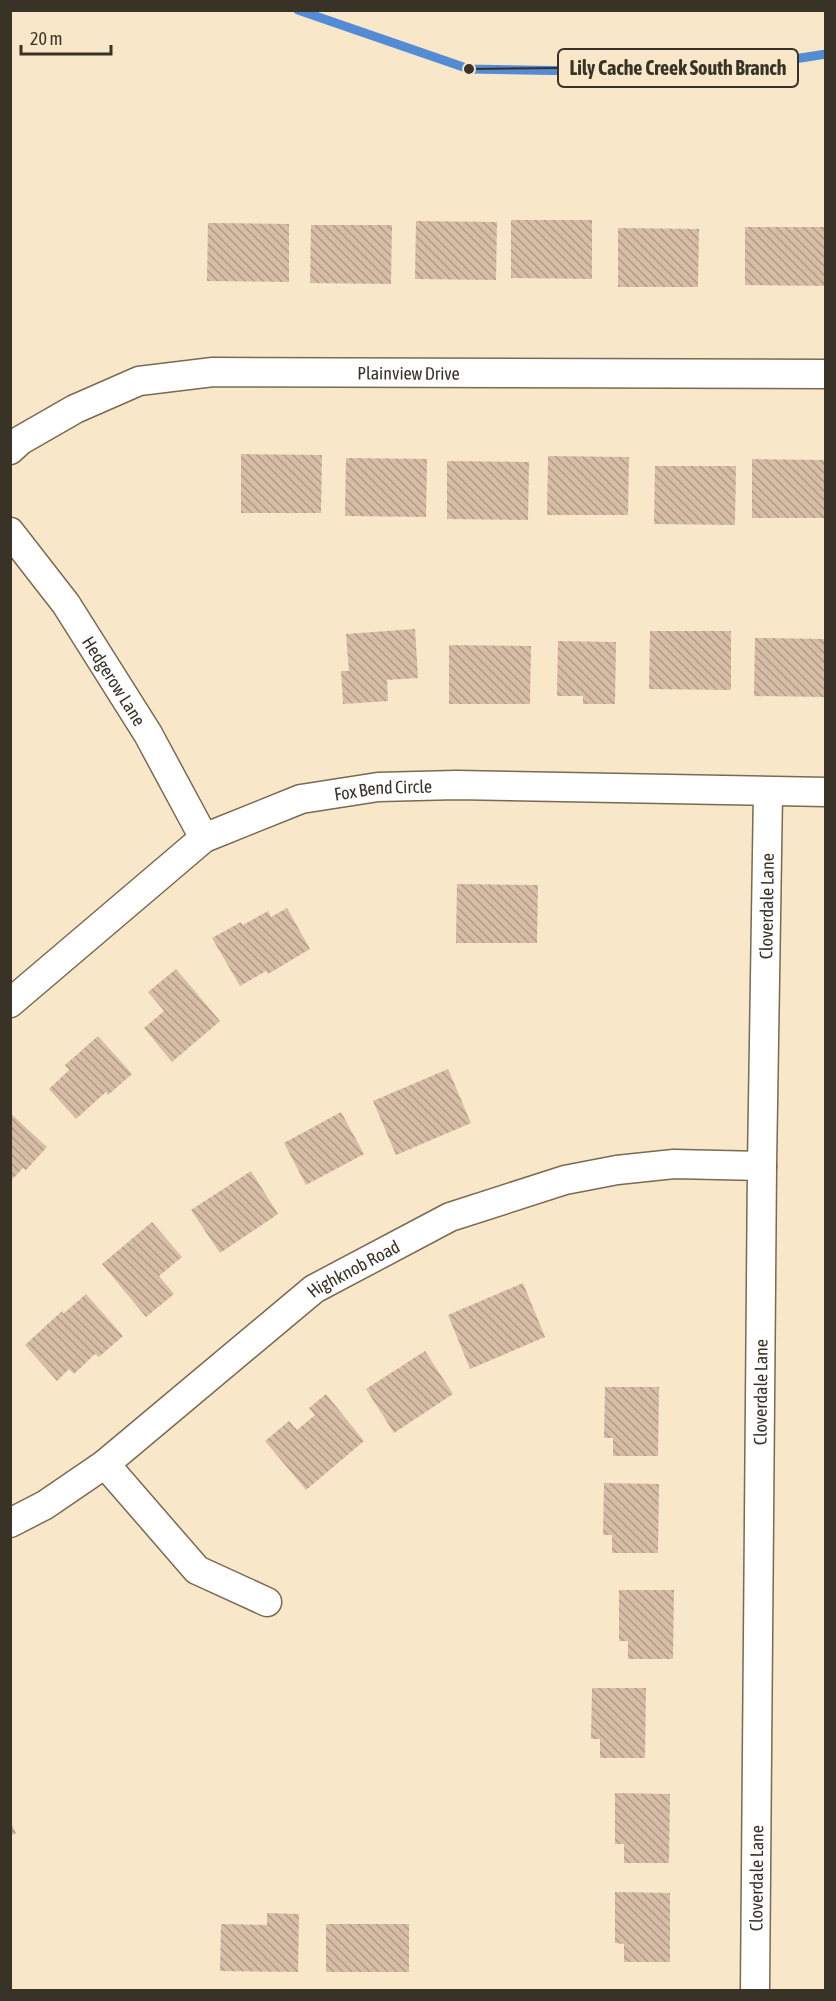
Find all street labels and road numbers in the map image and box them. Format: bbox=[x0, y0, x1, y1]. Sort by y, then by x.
street label: Plainview Drive bbox=[357, 362, 460, 383]
street label: Hedgerow Lane bbox=[78, 632, 150, 729]
street label: Fox Bend Circle bbox=[333, 775, 432, 804]
street label: Cloverdale Lane bbox=[755, 853, 778, 959]
street label: Highknob Road bbox=[302, 1235, 403, 1301]
street label: Cloverdale Lane bbox=[749, 1339, 771, 1445]
street label: Cloverdale Lane bbox=[745, 1825, 767, 1931]

